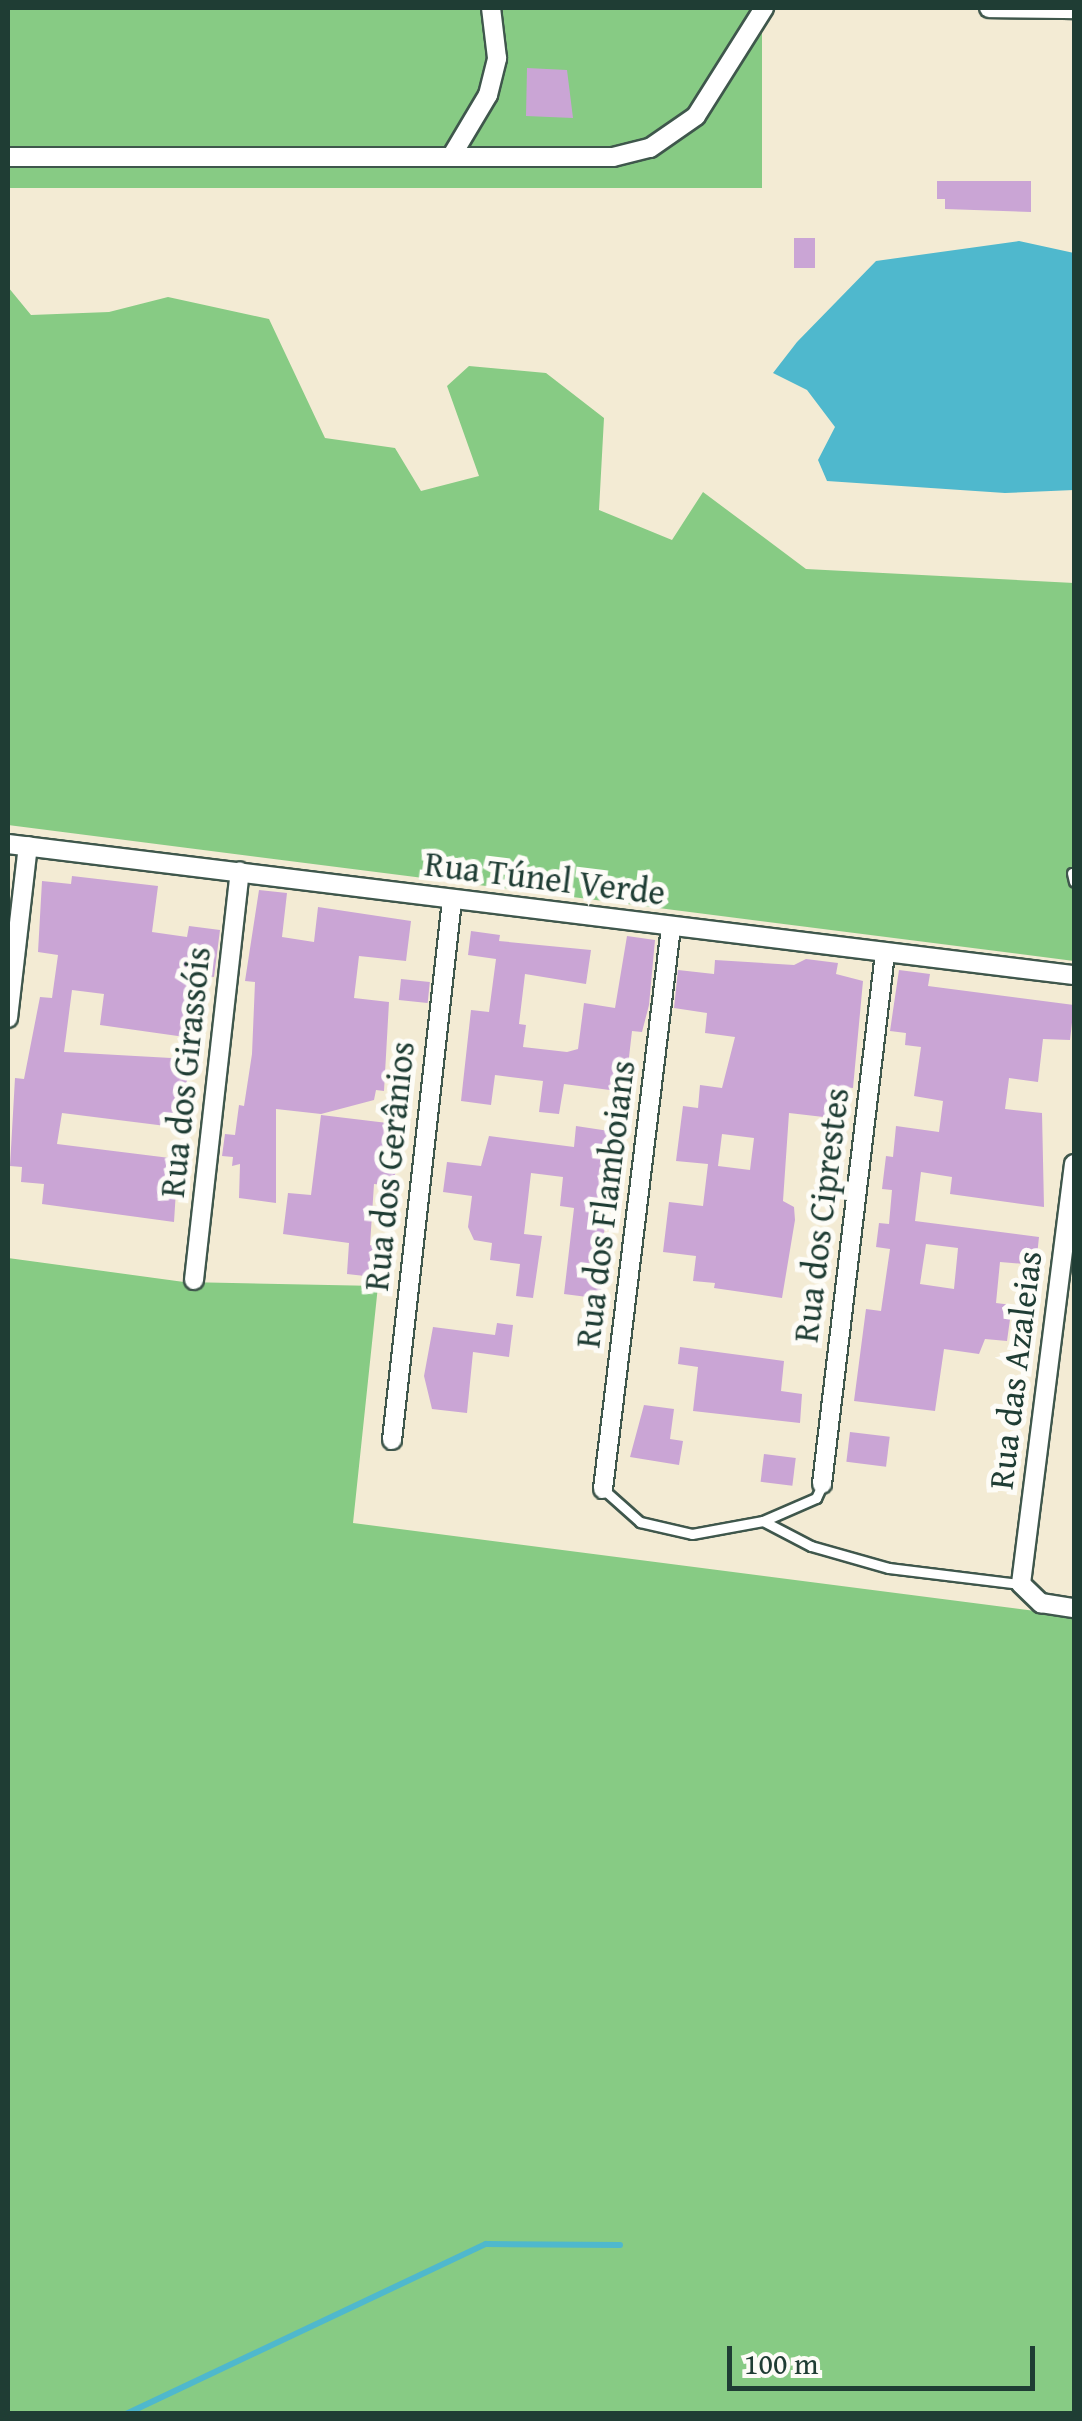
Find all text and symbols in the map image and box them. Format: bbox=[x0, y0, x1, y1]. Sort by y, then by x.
street label: Rua Túnel Verde bbox=[422, 842, 668, 914]
street label: Rua dos Girassóis bbox=[151, 945, 219, 1199]
street label: Rua dos Gerânios bbox=[355, 1039, 423, 1293]
street label: Rua dos Flamboians bbox=[567, 1058, 643, 1350]
street label: Rua dos Ciprestes bbox=[785, 1085, 857, 1345]
street label: Rua das Azaleias bbox=[980, 1248, 1050, 1492]
scale bar bbox=[732, 2326, 1040, 2388]
text: 100 m bbox=[744, 2341, 818, 2385]

